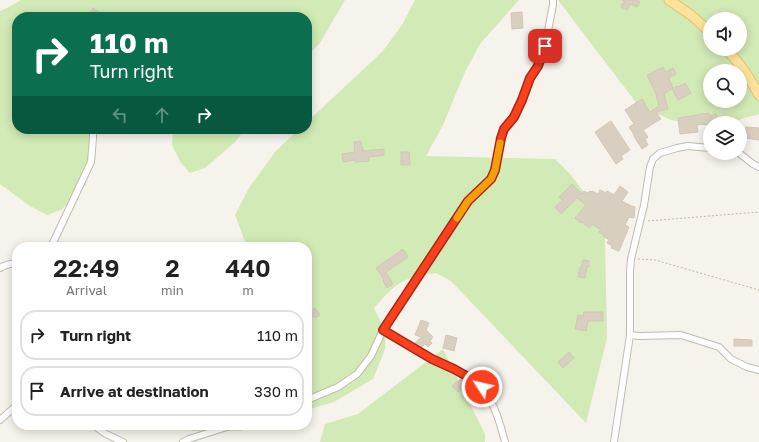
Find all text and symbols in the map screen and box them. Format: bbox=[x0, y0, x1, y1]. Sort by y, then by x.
map controls bbox=[703, 12, 747, 160]
button: sound bbox=[703, 12, 747, 56]
text: 110 m bbox=[90, 26, 169, 59]
icon: right bbox=[24, 28, 76, 80]
pin bbox=[528, 29, 562, 63]
icon: arrive bbox=[534, 35, 556, 57]
text: Turn right bbox=[90, 60, 174, 82]
button: search bbox=[703, 64, 747, 108]
icon: left bbox=[109, 104, 131, 126]
icon: ahead bbox=[151, 104, 173, 126]
icon: right bbox=[193, 104, 215, 126]
button: layers bbox=[703, 116, 747, 160]
text: 22:49 bbox=[53, 253, 120, 282]
text: 2 bbox=[165, 253, 180, 282]
text: 440 bbox=[225, 253, 271, 282]
text: Arrival bbox=[66, 282, 107, 298]
text: min bbox=[161, 282, 184, 298]
text: m bbox=[242, 282, 254, 298]
icon: right bbox=[26, 324, 48, 346]
text: Turn right bbox=[60, 326, 131, 344]
text: 110 m bbox=[257, 326, 298, 344]
position arrow bbox=[461, 366, 503, 408]
icon: arrive bbox=[26, 380, 48, 402]
text: Arrive at destination bbox=[60, 382, 209, 400]
text: 330 m bbox=[254, 382, 298, 400]

